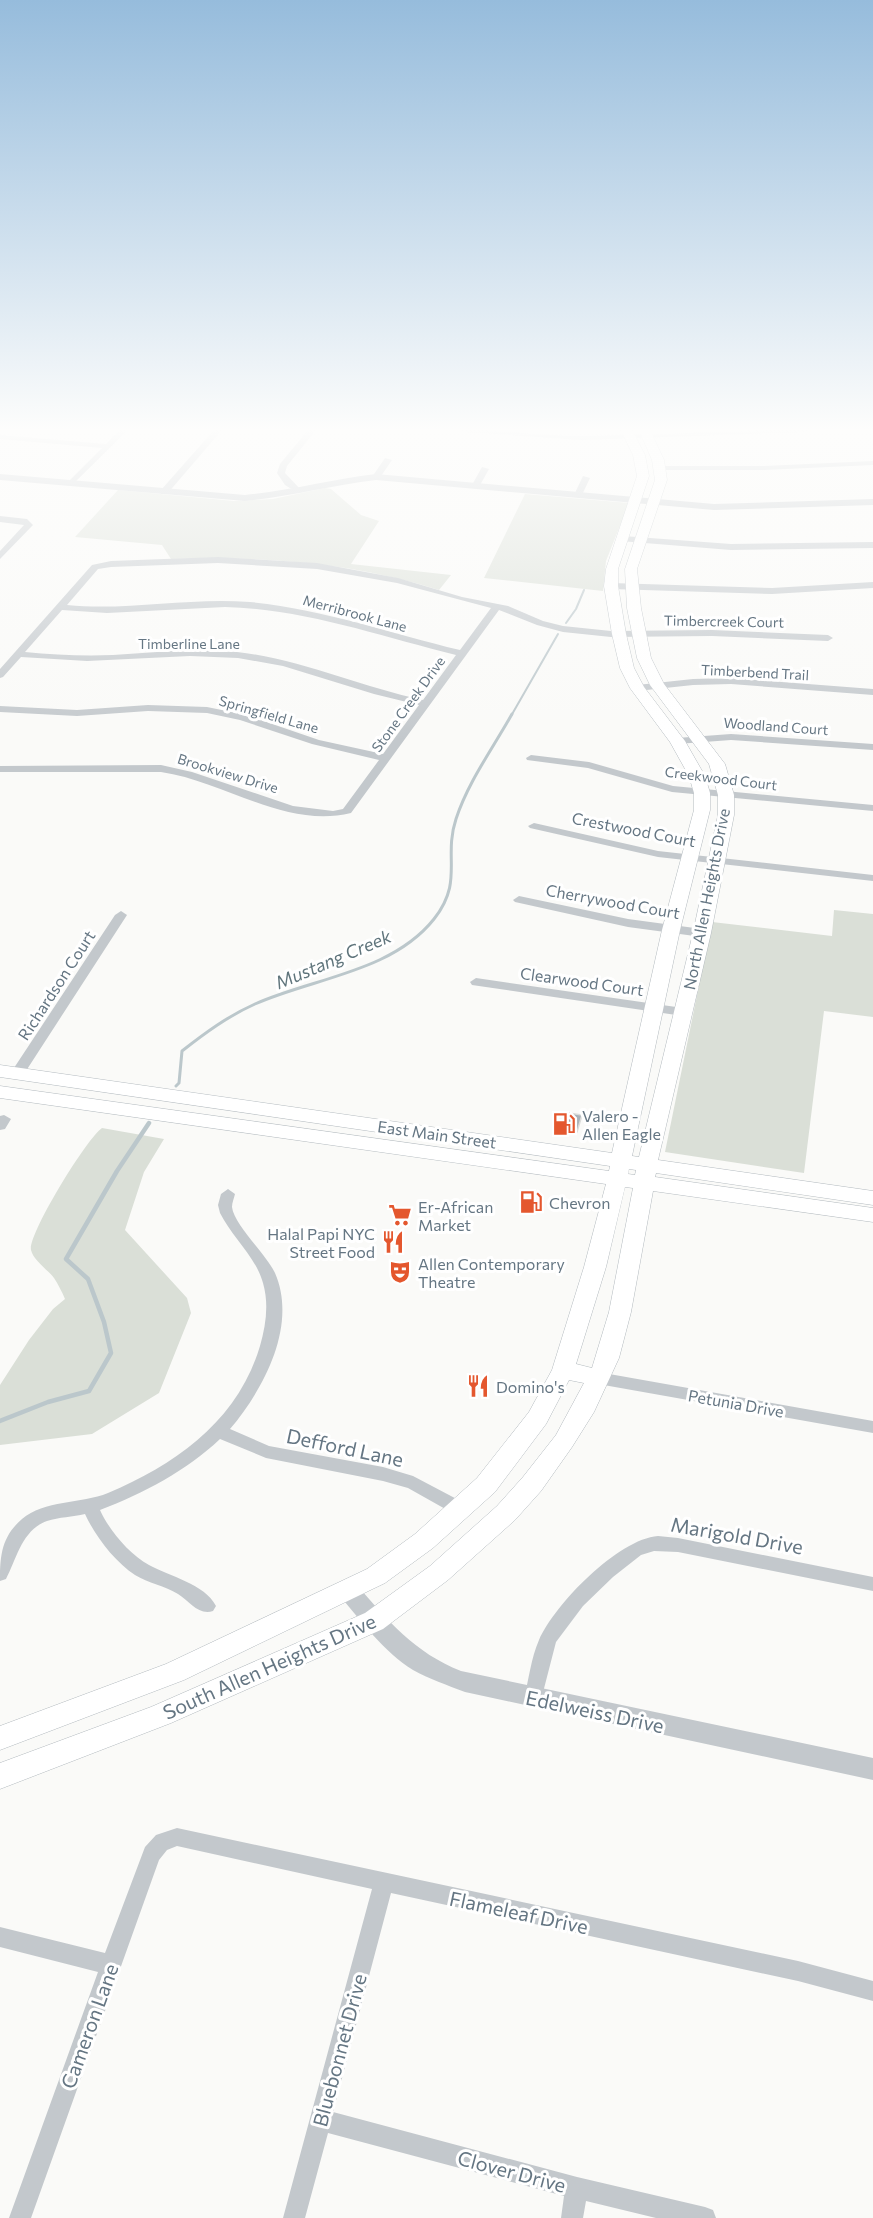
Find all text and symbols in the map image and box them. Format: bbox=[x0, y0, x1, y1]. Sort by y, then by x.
street label: Merribrook Lane bbox=[301, 591, 409, 635]
street label: Timbercreek Court bbox=[664, 611, 785, 631]
street label: Timberline Lane bbox=[138, 635, 240, 652]
street label: Stone Creek Drive bbox=[368, 653, 448, 755]
street label: Timberbend Trail bbox=[701, 661, 809, 683]
street label: Springfield Lane bbox=[217, 692, 321, 736]
street label: Woodland Court bbox=[723, 714, 829, 738]
street label: Brookview Drive bbox=[176, 750, 280, 796]
street label: Creekwood Court bbox=[664, 763, 778, 793]
street label: North Allen Heights Drive bbox=[679, 807, 733, 991]
street label: Crestwood Court bbox=[571, 808, 698, 850]
street label: Cherrywood Court bbox=[544, 880, 682, 922]
water label: Mustang Creek bbox=[272, 924, 395, 993]
street label: Richardson Court bbox=[13, 926, 99, 1043]
street label: Clearwood Court bbox=[519, 963, 645, 999]
place label: Valero - Allen Eagle bbox=[582, 1106, 661, 1143]
fuel station icon: Valero - Allen Eagle bbox=[551, 1111, 577, 1137]
street label: East Main Street bbox=[376, 1116, 498, 1152]
fuel station icon: Chevron bbox=[518, 1189, 544, 1215]
place label: Chevron bbox=[549, 1193, 610, 1212]
place label: Er-African Market bbox=[418, 1197, 493, 1234]
supermarket icon: Er-African Market bbox=[387, 1202, 413, 1228]
place label: Halal Papi NYC Street Food bbox=[267, 1224, 375, 1261]
restaurant icon: Halal Papi NYC Street Food bbox=[380, 1229, 406, 1255]
place label: Allen Contemporary Theatre bbox=[418, 1254, 565, 1291]
theatre icon: Allen Contemporary Theatre bbox=[387, 1259, 413, 1285]
restaurant icon: Domino's bbox=[465, 1373, 491, 1399]
place label: Domino's bbox=[496, 1377, 565, 1396]
street label: Petunia Drive bbox=[687, 1385, 785, 1421]
street label: Defford Lane bbox=[284, 1423, 406, 1471]
street label: Marigold Drive bbox=[669, 1512, 805, 1558]
street label: South Allen Heights Drive bbox=[159, 1608, 379, 1724]
street label: Edelweiss Drive bbox=[524, 1685, 666, 1737]
street label: Flameleaf Drive bbox=[447, 1886, 591, 1938]
street label: Cameron Lane bbox=[55, 1960, 123, 2092]
street label: Bluebonnet Drive bbox=[307, 1971, 371, 2129]
street label: Clover Drive bbox=[455, 2145, 569, 2197]

